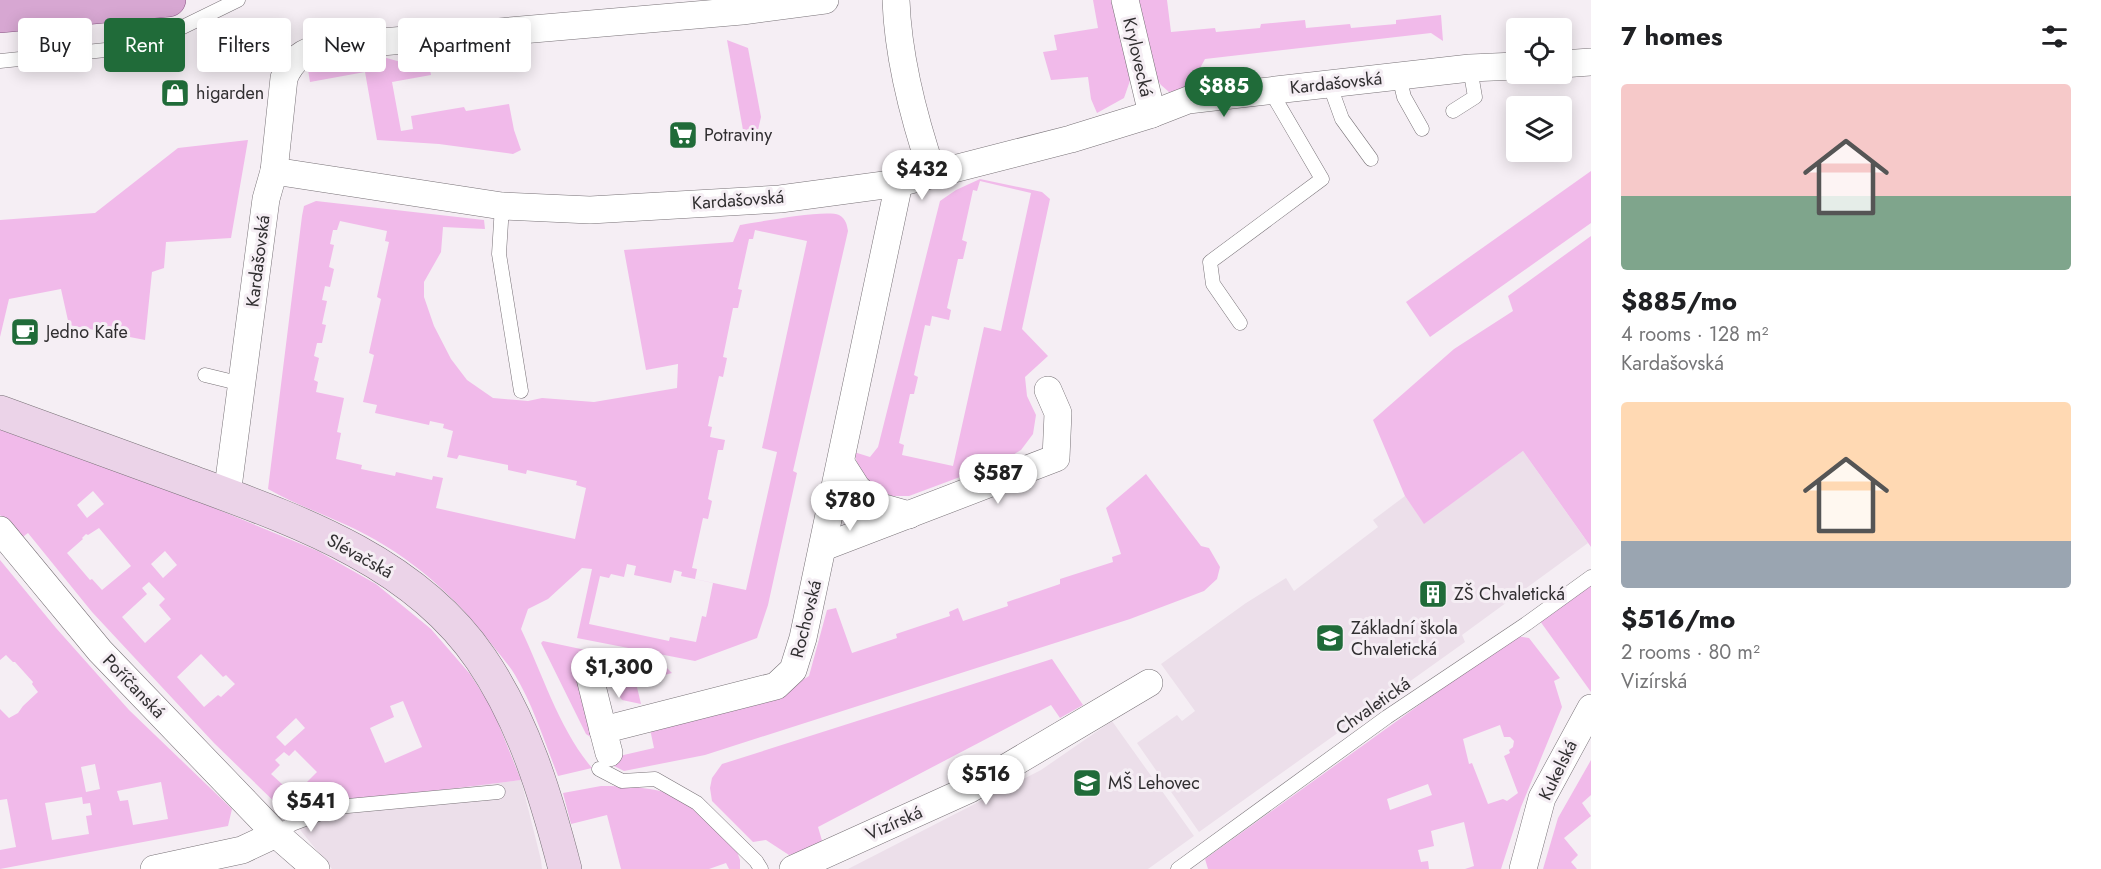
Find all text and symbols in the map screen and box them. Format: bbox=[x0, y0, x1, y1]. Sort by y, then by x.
street label: Krylovecká bbox=[1116, 15, 1160, 99]
text: 7 homes bbox=[1621, 17, 1723, 55]
chip: Buy bbox=[18, 18, 92, 72]
chip: Rent bbox=[104, 18, 185, 72]
chip: Filters bbox=[197, 18, 291, 72]
chip: New bbox=[303, 18, 386, 72]
chip: Apartment bbox=[398, 18, 531, 72]
map controls bbox=[1506, 18, 1572, 162]
button: locate bbox=[1506, 18, 1572, 84]
icon: filters bbox=[2038, 20, 2071, 53]
street label: Kardašovská bbox=[1289, 65, 1383, 101]
pin: $885 bbox=[1188, 67, 1260, 118]
text: $885 bbox=[1199, 72, 1249, 101]
shop icon: higarden bbox=[159, 77, 191, 109]
place label: higarden bbox=[196, 80, 264, 106]
button: layers bbox=[1506, 96, 1572, 162]
supermarket icon: Potraviny bbox=[667, 119, 699, 151]
place label: Potraviny bbox=[704, 122, 772, 148]
icon: home bbox=[1792, 123, 1900, 231]
pin: $432 bbox=[886, 150, 958, 201]
text: $432 bbox=[896, 155, 948, 184]
street label: Kardašovská bbox=[691, 184, 785, 216]
street label: Kardašovská bbox=[239, 213, 277, 309]
text: $885/mo bbox=[1621, 282, 1737, 320]
cafe icon: Jedno Kafe bbox=[9, 316, 41, 348]
place label: Jedno Kafe bbox=[44, 319, 128, 345]
text: 4 rooms · 128 m² bbox=[1621, 320, 1769, 349]
text: Kardašovská bbox=[1621, 349, 1724, 378]
icon: home bbox=[1792, 441, 1900, 549]
pin: $587 bbox=[962, 454, 1034, 505]
text: $587 bbox=[973, 459, 1023, 488]
pin: $780 bbox=[814, 481, 886, 532]
text: $780 bbox=[825, 486, 875, 515]
street label: Slévačská bbox=[322, 527, 398, 585]
street label: Rochovská bbox=[784, 577, 828, 661]
building icon: ZŠ Chvaletická bbox=[1417, 578, 1449, 610]
place label: ZŠ Chvaletická bbox=[1454, 581, 1565, 607]
text: $516/mo bbox=[1621, 600, 1735, 638]
place label: Základní škola Chvaletická bbox=[1351, 615, 1458, 662]
school or university icon: Základní škola Chvaletická bbox=[1314, 622, 1346, 654]
text: 2 rooms · 80 m² bbox=[1621, 638, 1760, 667]
street label: Poříčanská bbox=[97, 648, 171, 724]
pin: $1,300 bbox=[570, 648, 668, 699]
text: $1,300 bbox=[585, 653, 653, 682]
text: Vizírská bbox=[1621, 667, 1687, 696]
street label: Chvaletická bbox=[1330, 671, 1416, 741]
street label: Kukelská bbox=[1532, 736, 1584, 804]
pin: $516 bbox=[950, 755, 1022, 806]
text: $516 bbox=[962, 760, 1010, 789]
school or university icon: MŠ Lehovec bbox=[1071, 767, 1103, 799]
place label: MŠ Lehovec bbox=[1108, 770, 1200, 796]
pin: $541 bbox=[275, 782, 347, 833]
text: $541 bbox=[286, 787, 336, 816]
street label: Vizírská bbox=[861, 799, 927, 847]

